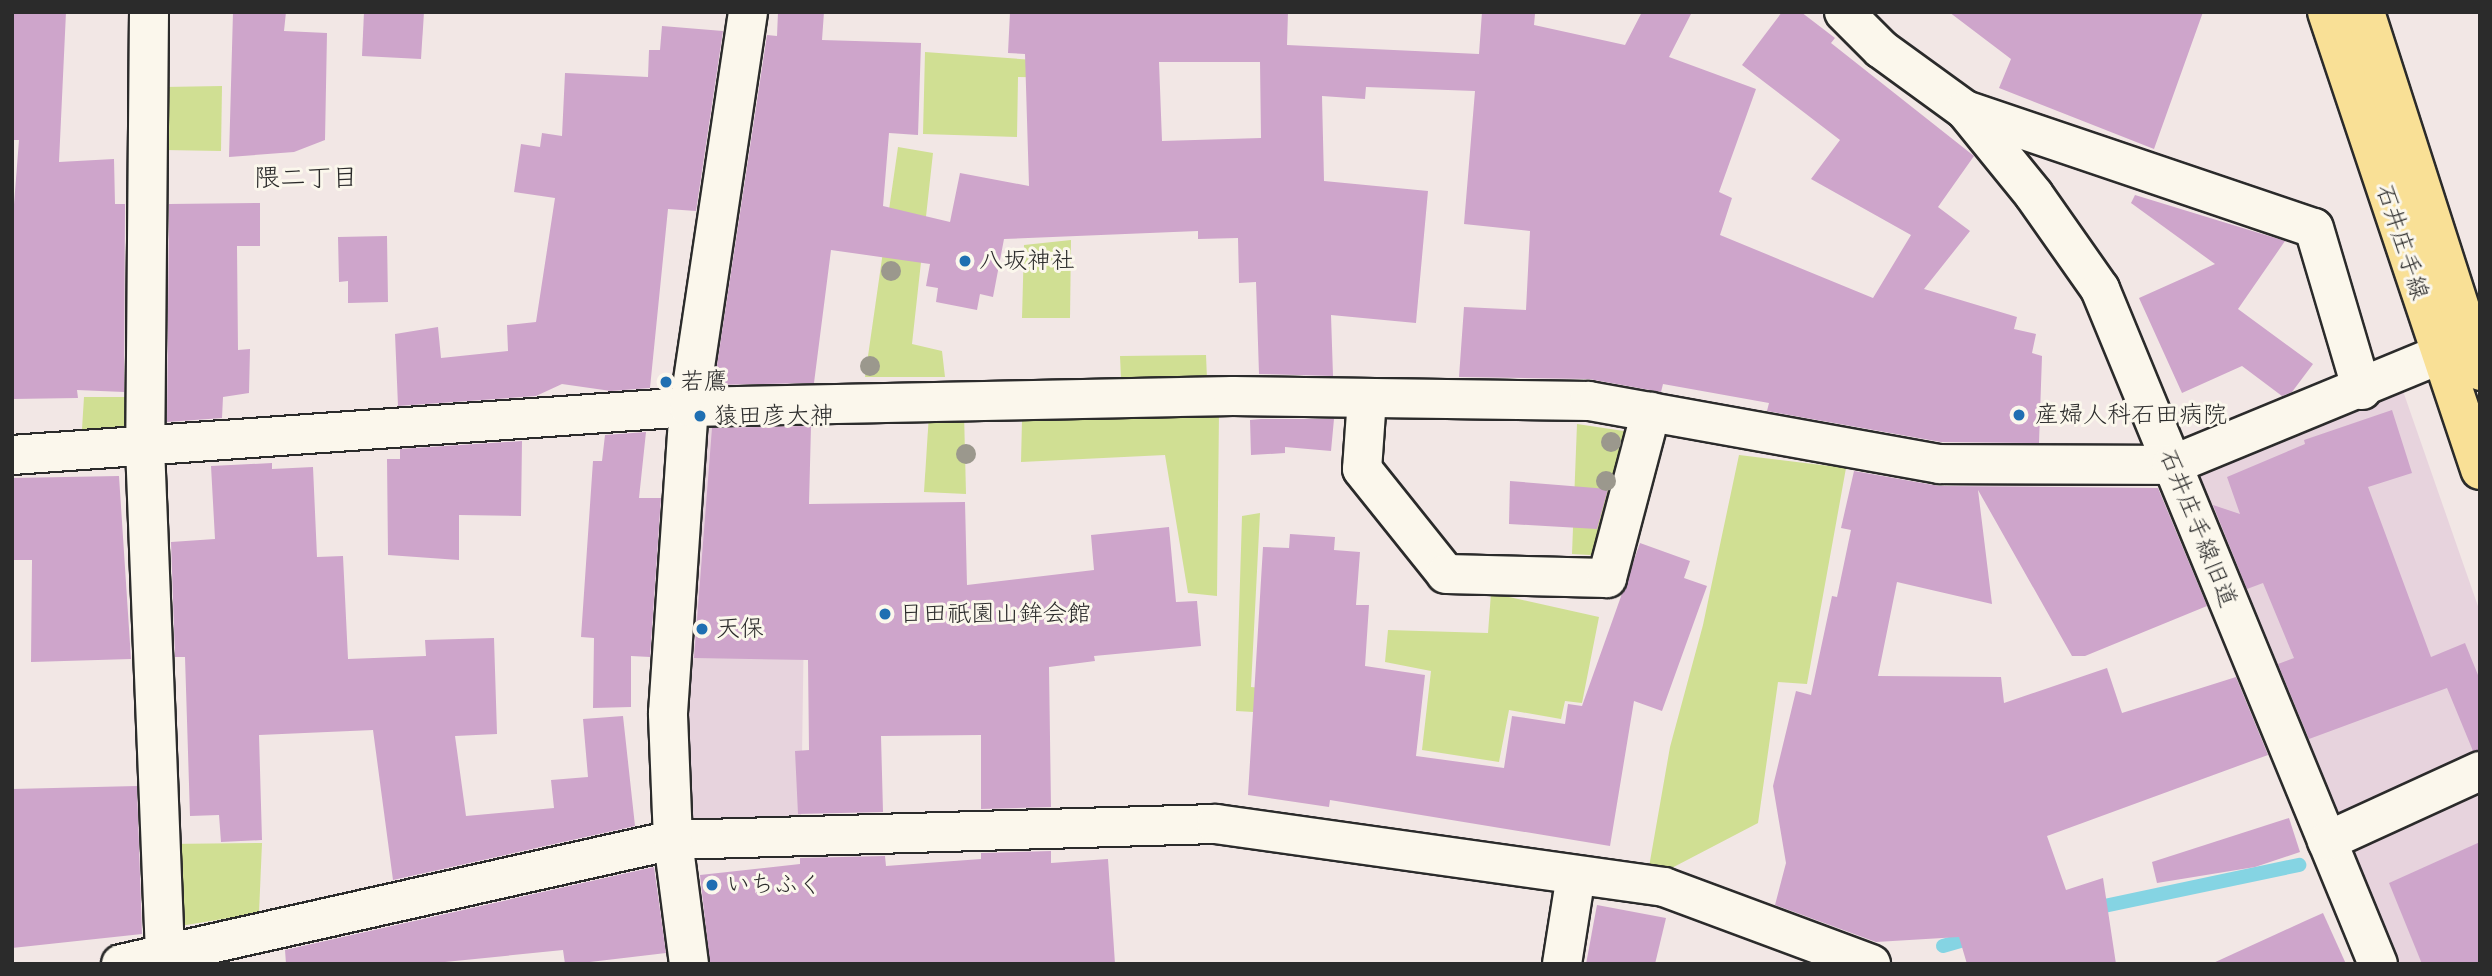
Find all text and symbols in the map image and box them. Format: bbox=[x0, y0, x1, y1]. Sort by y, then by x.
district label: 隈二丁目 bbox=[254, 163, 358, 195]
street label: 石井庄手線 bbox=[2370, 180, 2434, 304]
place label: 八坂神社 bbox=[979, 247, 1075, 275]
marker: 八坂神社 bbox=[957, 253, 973, 269]
place label: 若鷹 bbox=[680, 368, 728, 396]
marker: 若鷹 bbox=[658, 374, 674, 390]
place label: 産婦人科石田病院 bbox=[2035, 401, 2227, 429]
place label: 猿田彦大神 bbox=[714, 402, 834, 430]
marker: 産婦人科石田病院 bbox=[2009, 405, 2029, 425]
marker: 猿田彦大神 bbox=[692, 408, 708, 424]
street label: 石井庄手線旧道 bbox=[2153, 445, 2243, 611]
place label: 日田祇園山鉾会館 bbox=[899, 600, 1091, 628]
marker: 日田祇園山鉾会館 bbox=[877, 606, 893, 622]
place label: 天保 bbox=[716, 615, 764, 643]
marker: 天保 bbox=[694, 621, 710, 637]
place label: いちふく bbox=[726, 871, 822, 899]
marker: いちふく bbox=[704, 877, 720, 893]

